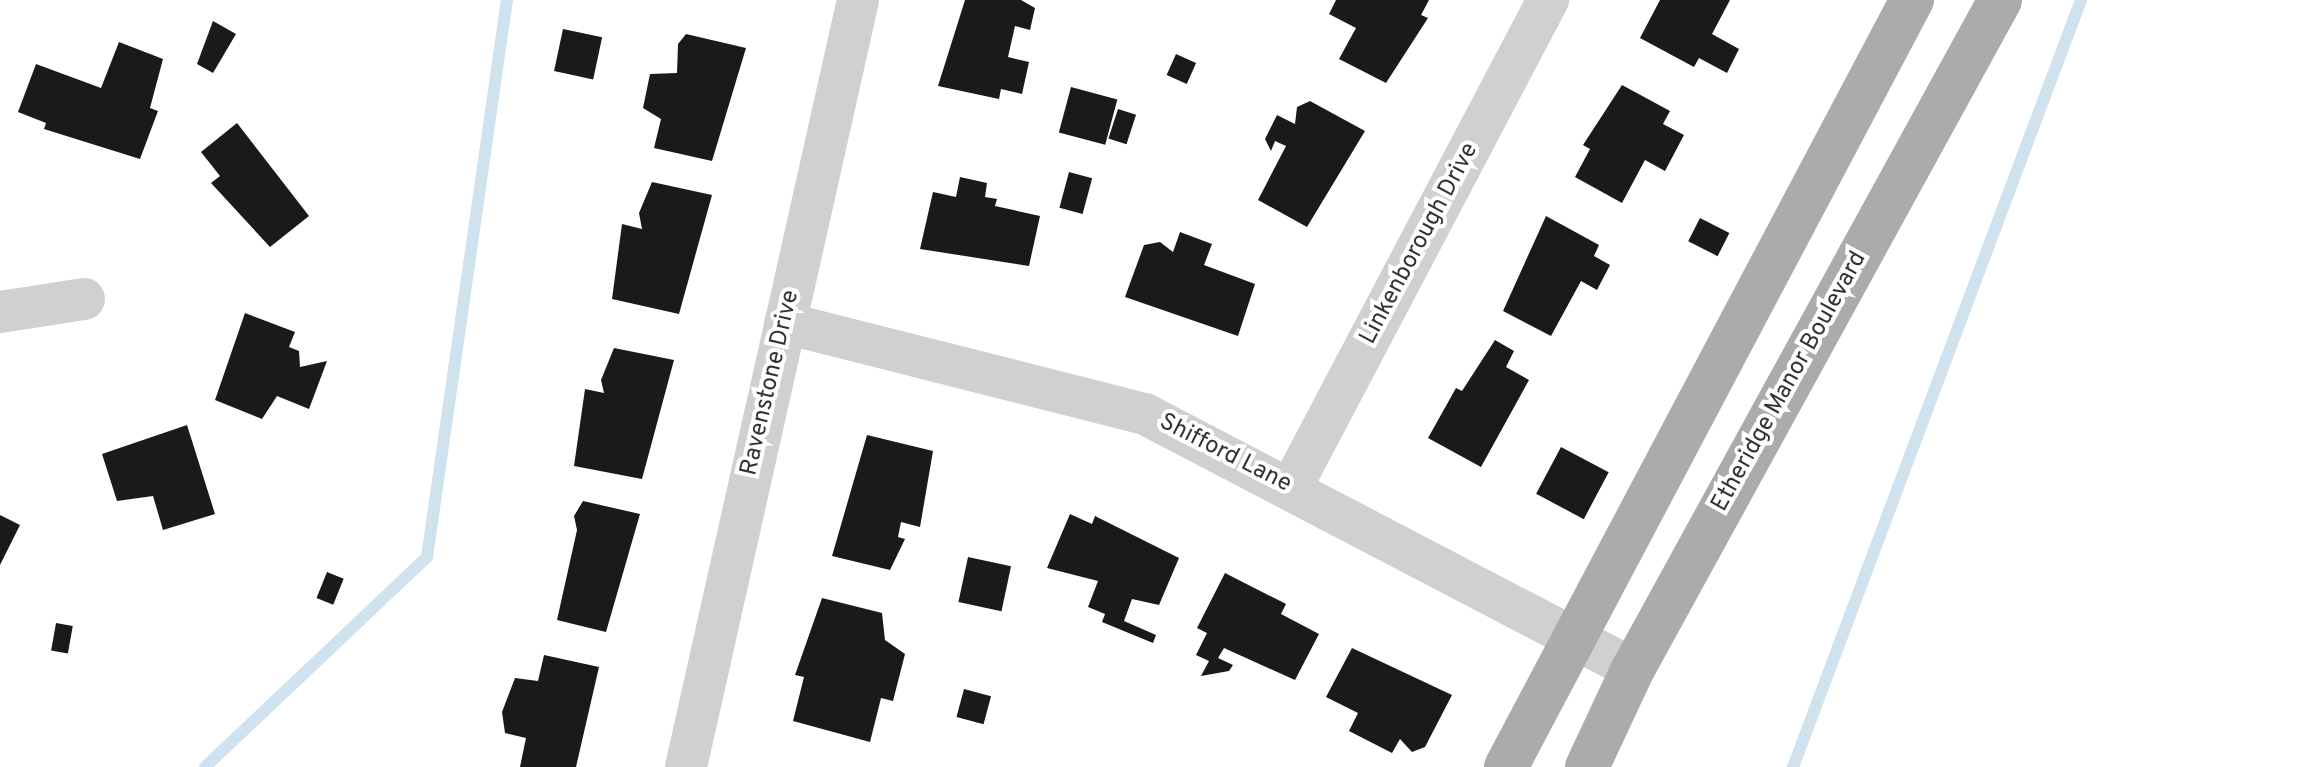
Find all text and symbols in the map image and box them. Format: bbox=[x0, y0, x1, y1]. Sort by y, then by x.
street label: Linkenborough Drive bbox=[1355, 138, 1485, 350]
street label: Etheridge Manor Boulevard bbox=[1706, 247, 1874, 517]
street label: Ravenstone Drive bbox=[736, 287, 806, 479]
street label: Shifford Lane bbox=[1154, 408, 1296, 500]

